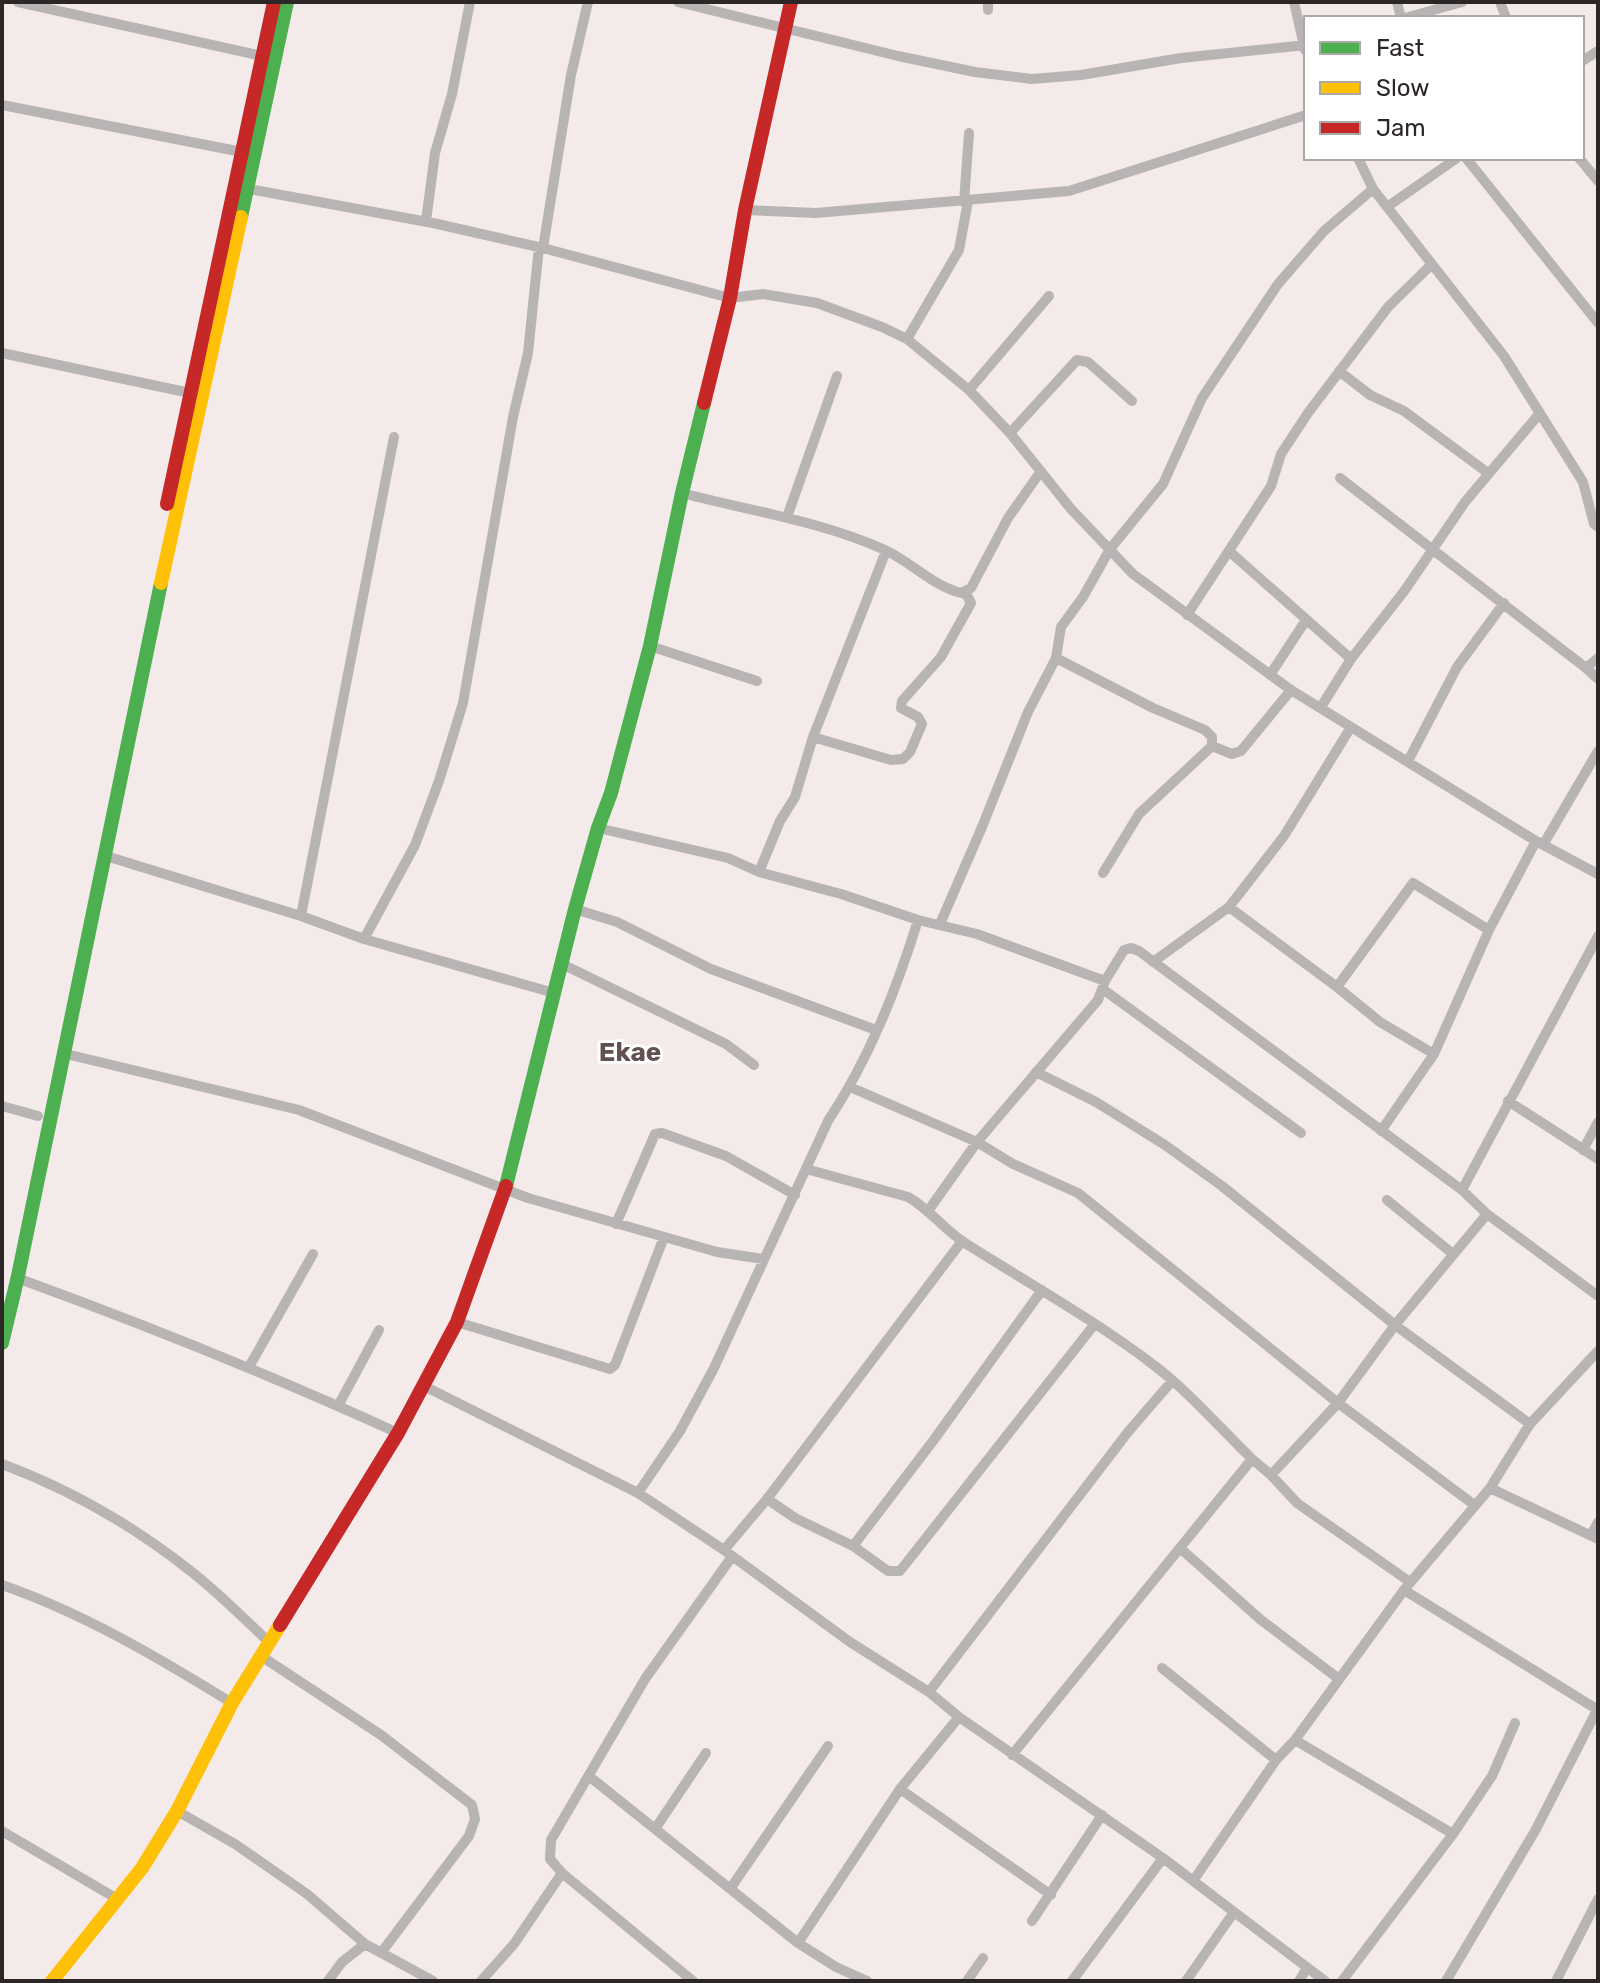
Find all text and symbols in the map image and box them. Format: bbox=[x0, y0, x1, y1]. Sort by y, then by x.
legend bbox=[1304, 16, 1584, 160]
text: Fast bbox=[1376, 34, 1424, 62]
text: Slow bbox=[1376, 74, 1429, 102]
text: Jam bbox=[1376, 114, 1426, 142]
district label: Ekae bbox=[599, 1037, 661, 1068]

